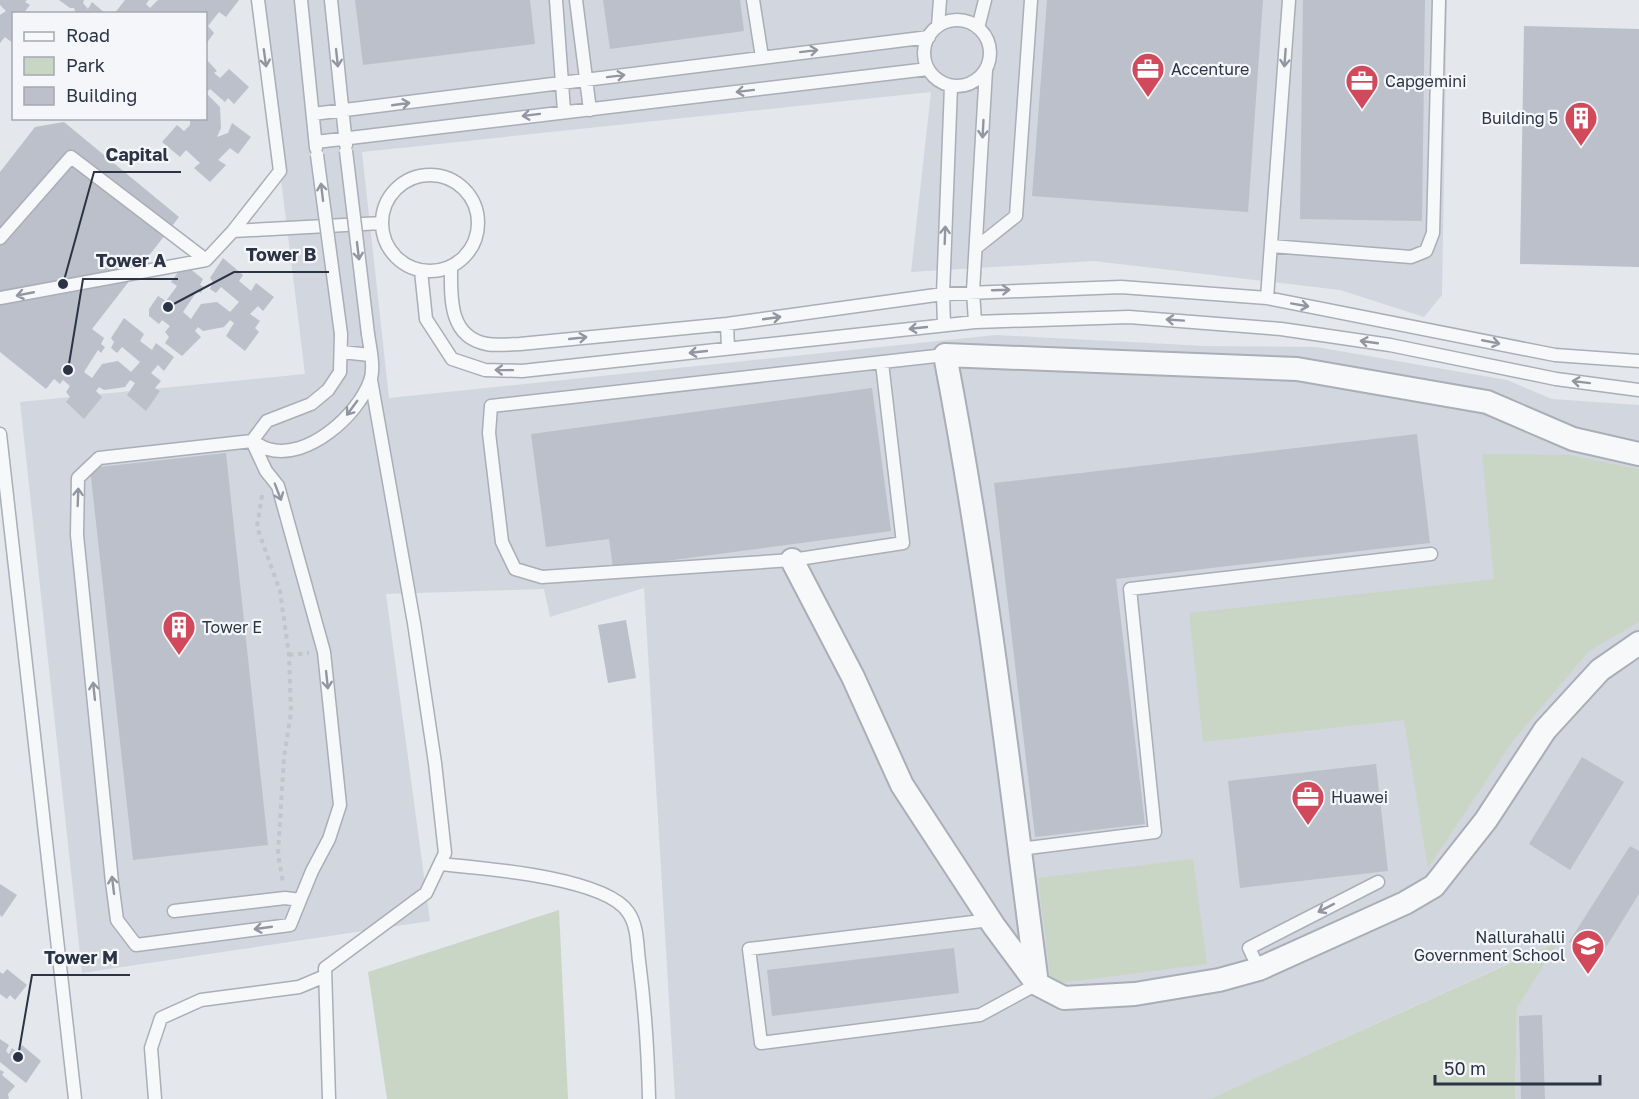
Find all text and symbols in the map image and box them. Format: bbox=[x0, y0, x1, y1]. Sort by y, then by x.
legend bbox=[12, 12, 207, 120]
text: Road bbox=[66, 24, 110, 46]
one-way arrow bbox=[799, 46, 818, 57]
one-way arrow bbox=[260, 48, 271, 67]
one-way arrow bbox=[332, 48, 343, 68]
one-way arrow bbox=[1279, 48, 1290, 68]
office icon: Accenture bbox=[1130, 51, 1166, 98]
text: Park bbox=[66, 54, 105, 76]
place label: Accenture bbox=[1171, 59, 1249, 79]
office icon: Capgemini bbox=[1344, 63, 1380, 110]
one-way arrow bbox=[605, 71, 625, 82]
place label: Capgemini bbox=[1385, 71, 1466, 91]
text: Building bbox=[66, 84, 137, 106]
one-way arrow bbox=[736, 86, 756, 97]
one-way arrow bbox=[391, 99, 411, 110]
building icon: Building 5 bbox=[1563, 100, 1599, 147]
place label: Building 5 bbox=[1481, 108, 1558, 128]
one-way arrow bbox=[521, 110, 541, 121]
one-way arrow bbox=[977, 118, 988, 138]
callout: Capital bbox=[94, 136, 181, 172]
text: Capital bbox=[106, 143, 168, 165]
one-way arrow bbox=[317, 183, 328, 203]
one-way arrow bbox=[939, 226, 950, 246]
callout: Tower B bbox=[234, 236, 329, 272]
one-way arrow bbox=[353, 240, 364, 260]
callout: Tower A bbox=[83, 243, 178, 279]
text: Tower B bbox=[246, 243, 317, 265]
text: Tower A bbox=[96, 249, 167, 271]
one-way arrow bbox=[990, 285, 1010, 296]
one-way arrow bbox=[15, 289, 35, 300]
one-way arrow bbox=[1289, 300, 1309, 311]
one-way arrow bbox=[762, 312, 781, 323]
one-way arrow bbox=[1166, 314, 1186, 325]
one-way arrow bbox=[908, 322, 928, 333]
one-way arrow bbox=[568, 333, 588, 344]
one-way arrow bbox=[1359, 337, 1379, 348]
one-way arrow bbox=[1481, 337, 1500, 348]
one-way arrow bbox=[688, 346, 708, 357]
one-way arrow bbox=[494, 365, 514, 376]
one-way arrow bbox=[1572, 377, 1591, 388]
one-way arrow bbox=[346, 400, 359, 416]
one-way arrow bbox=[274, 482, 285, 501]
one-way arrow bbox=[72, 487, 83, 507]
building icon: Tower E bbox=[161, 609, 197, 656]
place label: Tower E bbox=[202, 617, 262, 637]
one-way arrow bbox=[322, 670, 333, 690]
one-way arrow bbox=[88, 681, 99, 701]
office icon: Huawei bbox=[1290, 779, 1326, 826]
place label: Huawei bbox=[1331, 787, 1388, 807]
one-way arrow bbox=[107, 876, 118, 895]
one-way arrow bbox=[1318, 903, 1336, 915]
one-way arrow bbox=[253, 923, 273, 934]
place label: Nallurahalli Government School bbox=[1414, 927, 1565, 965]
school or university icon: Nallurahalli Government School bbox=[1570, 928, 1606, 975]
callout: Tower M bbox=[32, 939, 130, 975]
text: Tower M bbox=[44, 946, 118, 968]
scale bar bbox=[1435, 1048, 1600, 1086]
text: 50 m bbox=[1444, 1057, 1486, 1079]

